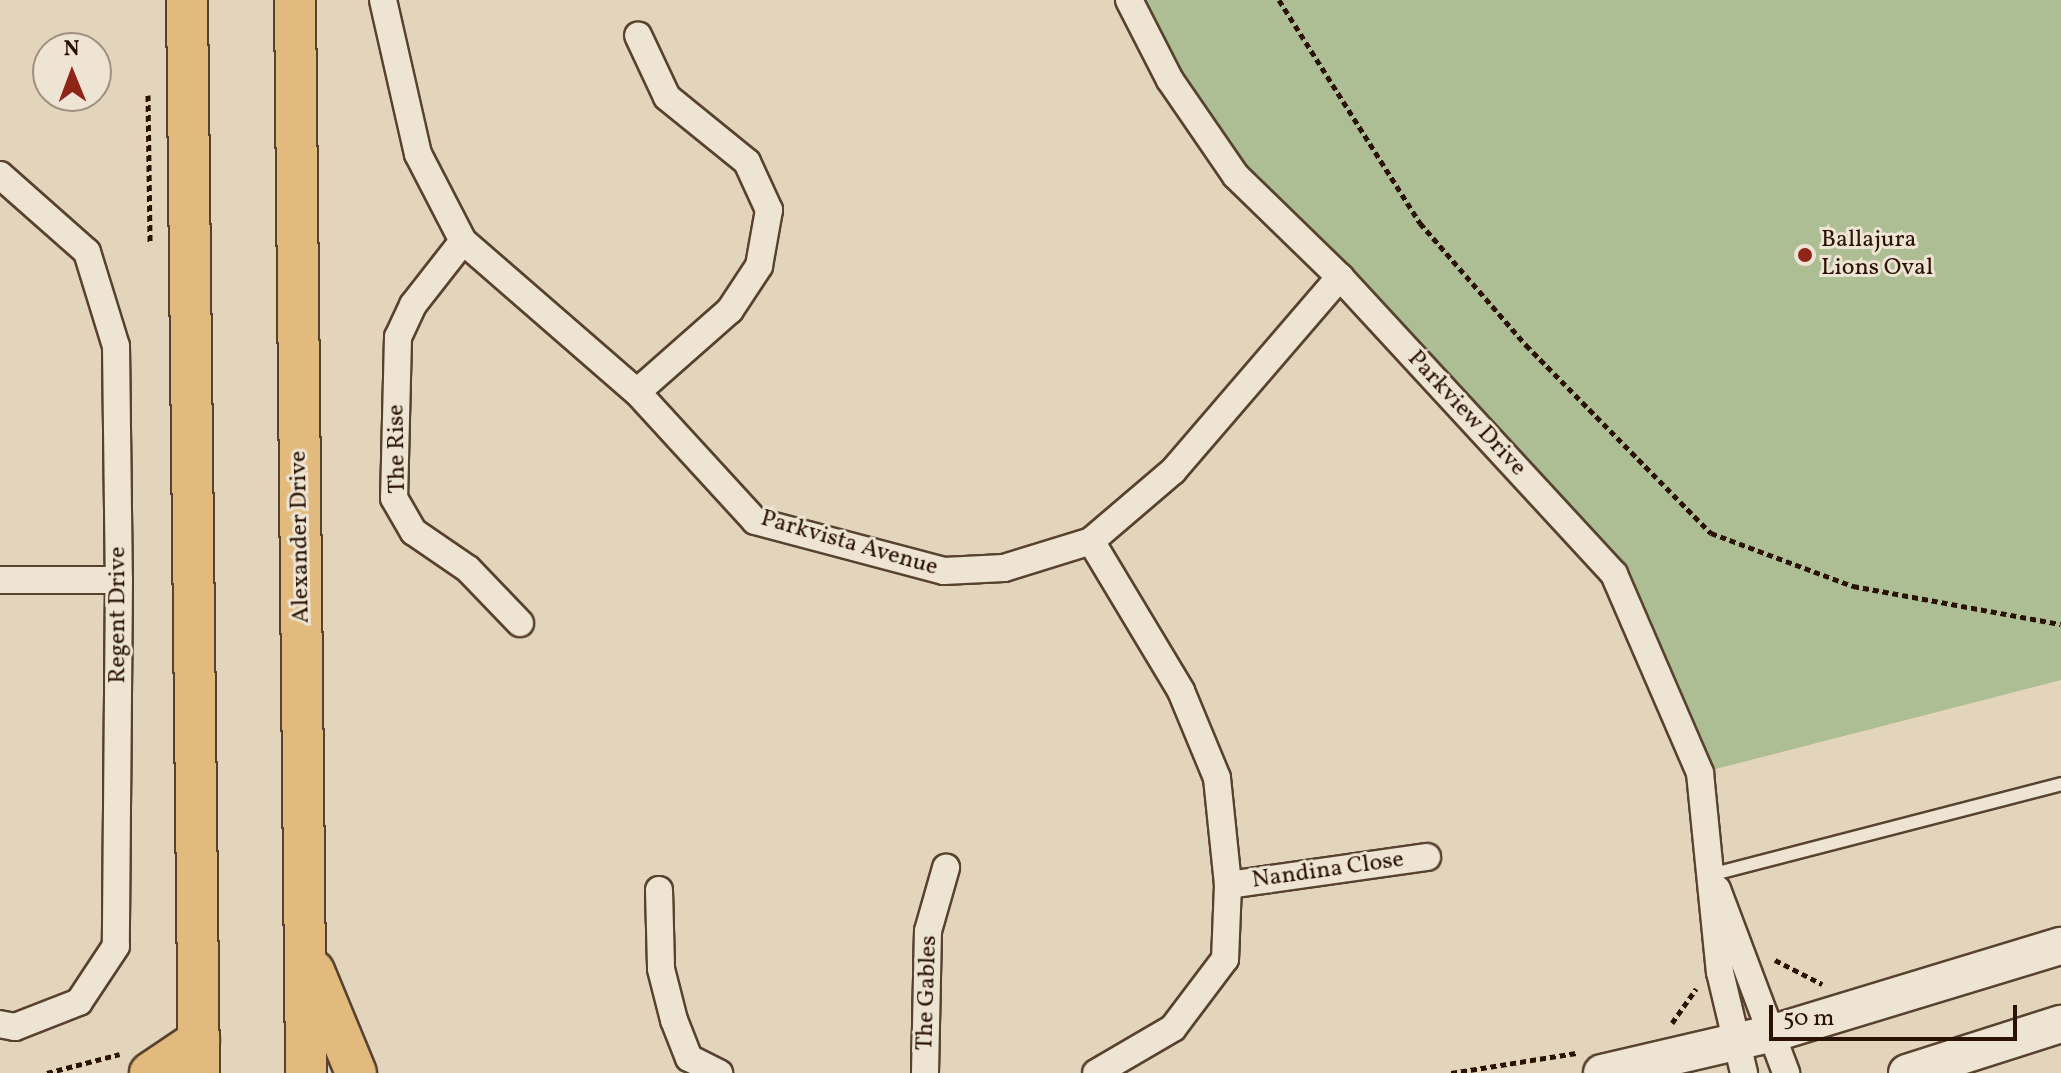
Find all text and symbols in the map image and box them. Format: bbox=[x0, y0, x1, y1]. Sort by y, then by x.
north arrow bbox=[32, 32, 112, 112]
text: N bbox=[63, 34, 80, 65]
place label: Ballajura Lions Oval bbox=[1821, 227, 1933, 283]
marker: Ballajura Lions Oval bbox=[1796, 246, 1814, 264]
street label: Parkview Drive bbox=[1400, 345, 1532, 483]
street label: The Rise bbox=[383, 404, 413, 494]
street label: Alexander Drive bbox=[285, 450, 317, 624]
street label: Parkvista Avenue bbox=[757, 505, 941, 583]
street label: Regent Drive bbox=[105, 546, 133, 684]
street label: Nandina Close bbox=[1250, 846, 1406, 896]
street label: The Gables bbox=[912, 935, 944, 1051]
scale bar bbox=[1773, 989, 2021, 1039]
text: 50 m bbox=[1783, 1002, 1835, 1036]

